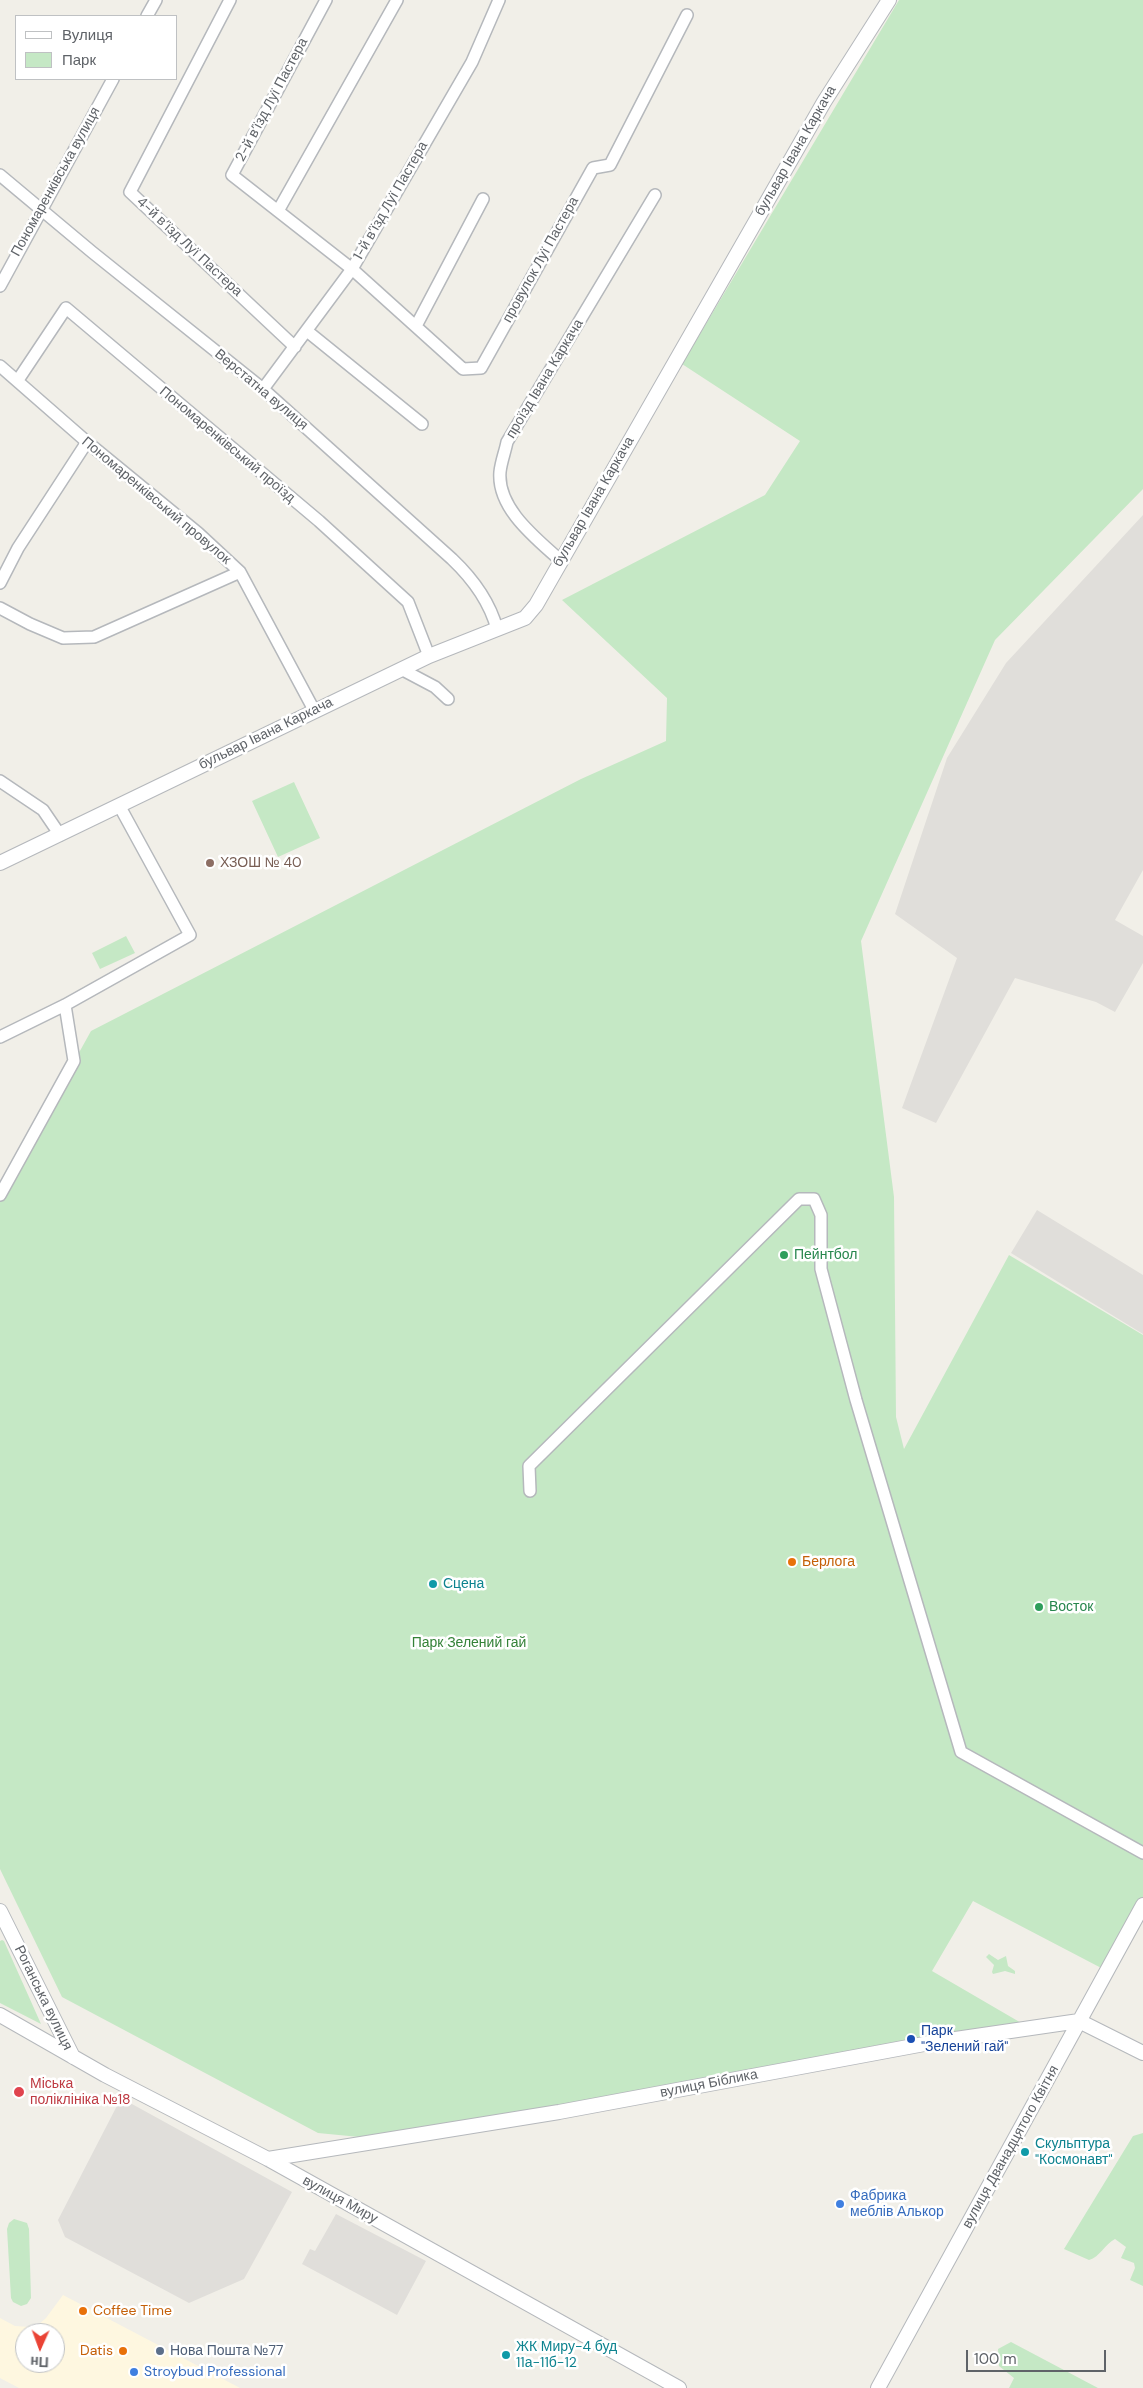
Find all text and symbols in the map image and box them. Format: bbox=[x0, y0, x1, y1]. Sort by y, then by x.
legend bbox=[15, 15, 178, 80]
text: Вулиця bbox=[62, 25, 113, 45]
street label: 2-й в’їзд Луї Пастера bbox=[232, 35, 312, 165]
text: Парк bbox=[62, 50, 96, 70]
street label: бульвар Івана Каркача bbox=[752, 83, 840, 219]
street label: Пономаренківська вулиця bbox=[8, 104, 104, 260]
street label: 1-й в’їзд Луї Пастера bbox=[350, 139, 432, 263]
street label: 4-й в’їзд Луї Пастера bbox=[133, 194, 245, 300]
street label: провулок Луї Пастера bbox=[499, 194, 583, 326]
street label: проїзд Івана Каркача bbox=[503, 316, 587, 442]
street label: Верстатна вулиця bbox=[211, 346, 311, 434]
street label: Пономаренківський проїзд bbox=[156, 383, 298, 507]
street label: Пономаренківський провулок bbox=[78, 434, 234, 568]
street label: бульвар Івана Каркача bbox=[550, 434, 638, 570]
street label: бульвар Івана Каркача bbox=[196, 694, 336, 774]
place label: ХЗОШ № 40 bbox=[220, 855, 302, 871]
marker: ХЗОШ № 40 bbox=[204, 857, 216, 869]
place label: Пейнтбол bbox=[794, 1247, 857, 1263]
marker: Пейнтбол bbox=[778, 1249, 790, 1261]
place label: Берлога bbox=[802, 1554, 855, 1570]
marker: Берлога bbox=[786, 1556, 798, 1568]
place label: Сцена bbox=[443, 1576, 484, 1592]
marker: Сцена bbox=[427, 1578, 439, 1590]
place label: Восток bbox=[1049, 1599, 1093, 1615]
marker: Восток bbox=[1033, 1601, 1045, 1613]
park label: Парк Зелений гай bbox=[412, 1635, 526, 1651]
street label: Роганська вулиця bbox=[10, 1943, 76, 2053]
place label: Парк "Зелений гай" bbox=[921, 2023, 1008, 2056]
marker: Парк "Зелений гай" bbox=[905, 2033, 917, 2045]
street label: вулиця Дванадцятого Квітня bbox=[959, 2063, 1063, 2231]
street label: вулиця Біблика bbox=[659, 2066, 759, 2102]
place label: Міська поліклініка №18 bbox=[30, 2076, 131, 2108]
marker: Міська поліклініка №18 bbox=[12, 2085, 26, 2099]
place label: Скульптура "Космонавт" bbox=[1035, 2136, 1113, 2168]
marker: Скульптура "Космонавт" bbox=[1019, 2146, 1031, 2158]
street label: вулиця Миру bbox=[300, 2172, 380, 2228]
place label: Фабрика меблів Алькор bbox=[850, 2188, 944, 2220]
marker: Фабрика меблів Алькор bbox=[834, 2198, 846, 2210]
place label: Coffee Time bbox=[93, 2303, 172, 2319]
marker: Coffee Time bbox=[77, 2305, 89, 2317]
north arrow bbox=[15, 2323, 65, 2373]
place label: ЖК Миру-4 буд 11а-11б-12 bbox=[516, 2339, 617, 2372]
scale bar bbox=[968, 2340, 1108, 2372]
place label: Datis bbox=[80, 2343, 113, 2359]
place label: Нова Пошта №77 bbox=[170, 2343, 284, 2359]
marker: Datis bbox=[117, 2345, 129, 2357]
marker: Нова Пошта №77 bbox=[154, 2345, 166, 2357]
marker: ЖК Миру-4 буд 11а-11б-12 bbox=[500, 2349, 512, 2361]
text: 100 m bbox=[974, 2349, 1017, 2369]
text: Пн bbox=[30, 2353, 49, 2371]
place label: Stroybud Professional bbox=[144, 2364, 286, 2380]
marker: Stroybud Professional bbox=[128, 2366, 140, 2378]

